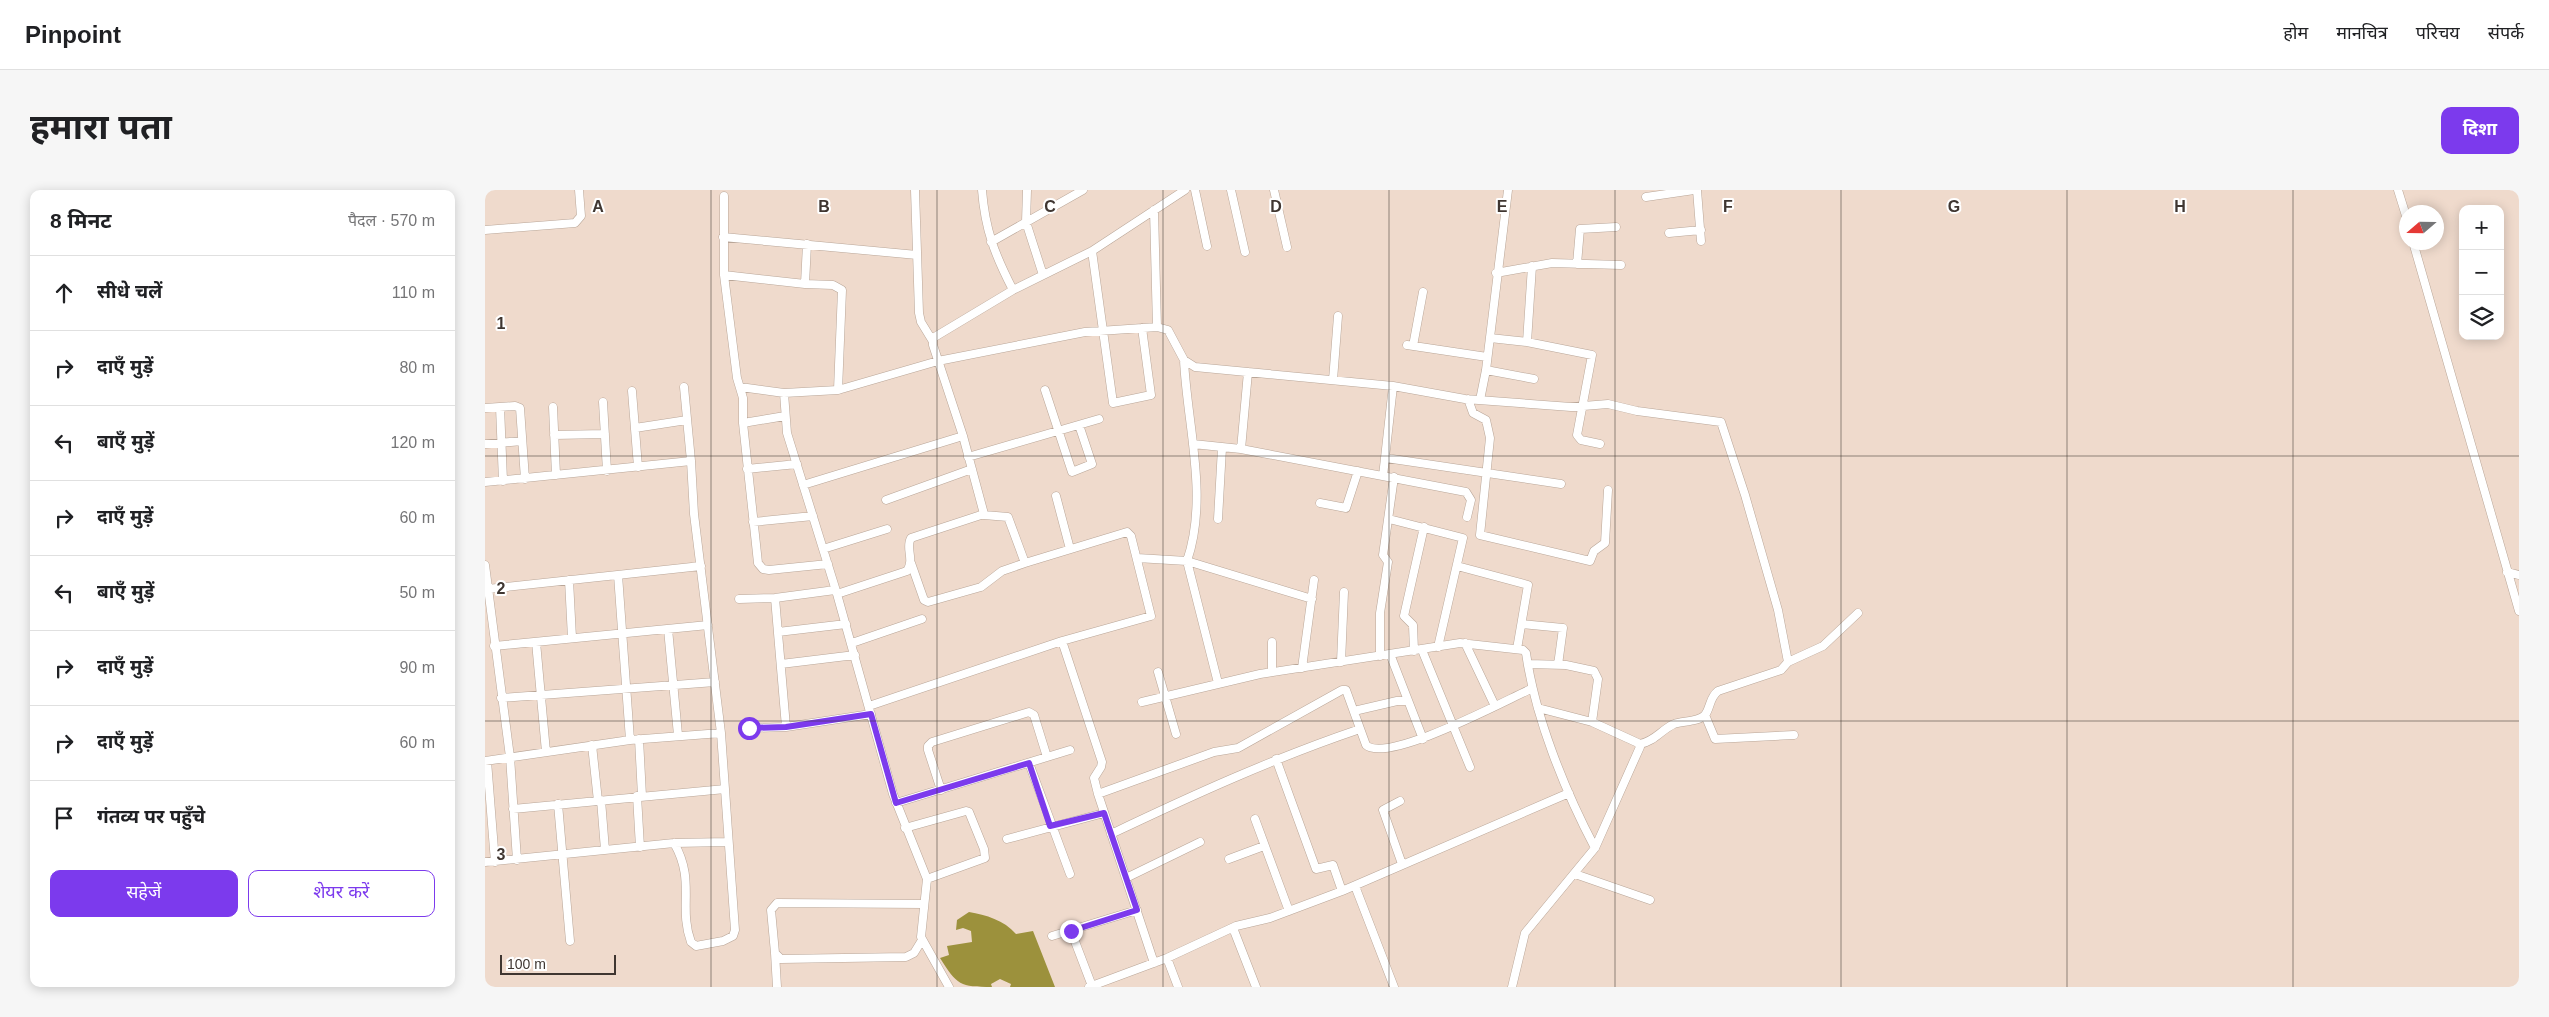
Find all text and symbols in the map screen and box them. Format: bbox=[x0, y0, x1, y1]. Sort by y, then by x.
text: Pinpoint bbox=[25, 21, 121, 48]
text: होम bbox=[2283, 23, 2308, 43]
text: मानचित्र bbox=[2336, 23, 2388, 43]
text: परिचय bbox=[2416, 23, 2460, 43]
text: संपर्क bbox=[2488, 23, 2524, 43]
text: हमारा पता bbox=[30, 107, 172, 146]
button: दिशा bbox=[2441, 107, 2519, 154]
text: A bbox=[592, 198, 604, 215]
text: B bbox=[818, 198, 830, 215]
text: C bbox=[1044, 198, 1056, 215]
text: D bbox=[1270, 198, 1282, 215]
text: E bbox=[1497, 198, 1508, 215]
text: F bbox=[1723, 198, 1733, 215]
text: G bbox=[1948, 198, 1960, 215]
text: H bbox=[2174, 198, 2186, 215]
north arrow bbox=[2399, 205, 2444, 250]
map controls bbox=[2459, 205, 2504, 340]
button: + bbox=[2459, 205, 2504, 250]
text: 8 मिनट bbox=[50, 209, 112, 232]
text: पैदल · 570 m bbox=[348, 212, 435, 229]
button: − bbox=[2459, 250, 2504, 295]
icon: ahead bbox=[50, 279, 78, 307]
text: सीधे चलें bbox=[97, 281, 162, 302]
text: 110 m bbox=[392, 284, 435, 301]
button: layers bbox=[2459, 295, 2504, 340]
text: 1 bbox=[497, 315, 506, 332]
icon: right bbox=[50, 354, 78, 382]
text: दाएँ मुड़ें bbox=[97, 356, 153, 377]
text: 80 m bbox=[399, 359, 435, 376]
icon: left bbox=[50, 429, 78, 457]
text: बाएँ मुड़ें bbox=[97, 431, 154, 452]
text: 120 m bbox=[391, 434, 435, 451]
icon: right bbox=[50, 504, 78, 532]
text: दाएँ मुड़ें bbox=[97, 506, 153, 527]
text: 60 m bbox=[399, 509, 435, 526]
icon: left bbox=[50, 579, 78, 607]
text: 2 bbox=[497, 580, 506, 597]
text: बाएँ मुड़ें bbox=[97, 581, 154, 602]
text: 50 m bbox=[399, 584, 435, 601]
icon: right bbox=[50, 654, 78, 682]
text: दाएँ मुड़ें bbox=[97, 656, 153, 677]
text: 90 m bbox=[399, 659, 435, 676]
route start bbox=[738, 717, 761, 740]
icon: right bbox=[50, 729, 78, 757]
text: दाएँ मुड़ें bbox=[97, 731, 153, 752]
text: 60 m bbox=[399, 734, 435, 751]
icon: arrive bbox=[50, 804, 78, 832]
text: गंतव्य पर पहुँचे bbox=[97, 806, 205, 827]
text: 3 bbox=[497, 846, 506, 863]
button: सहेजें bbox=[50, 870, 238, 917]
button: शेयर करें bbox=[248, 870, 435, 917]
route end bbox=[1060, 920, 1083, 943]
scale bar bbox=[500, 952, 616, 975]
text: 100 m bbox=[507, 956, 546, 972]

